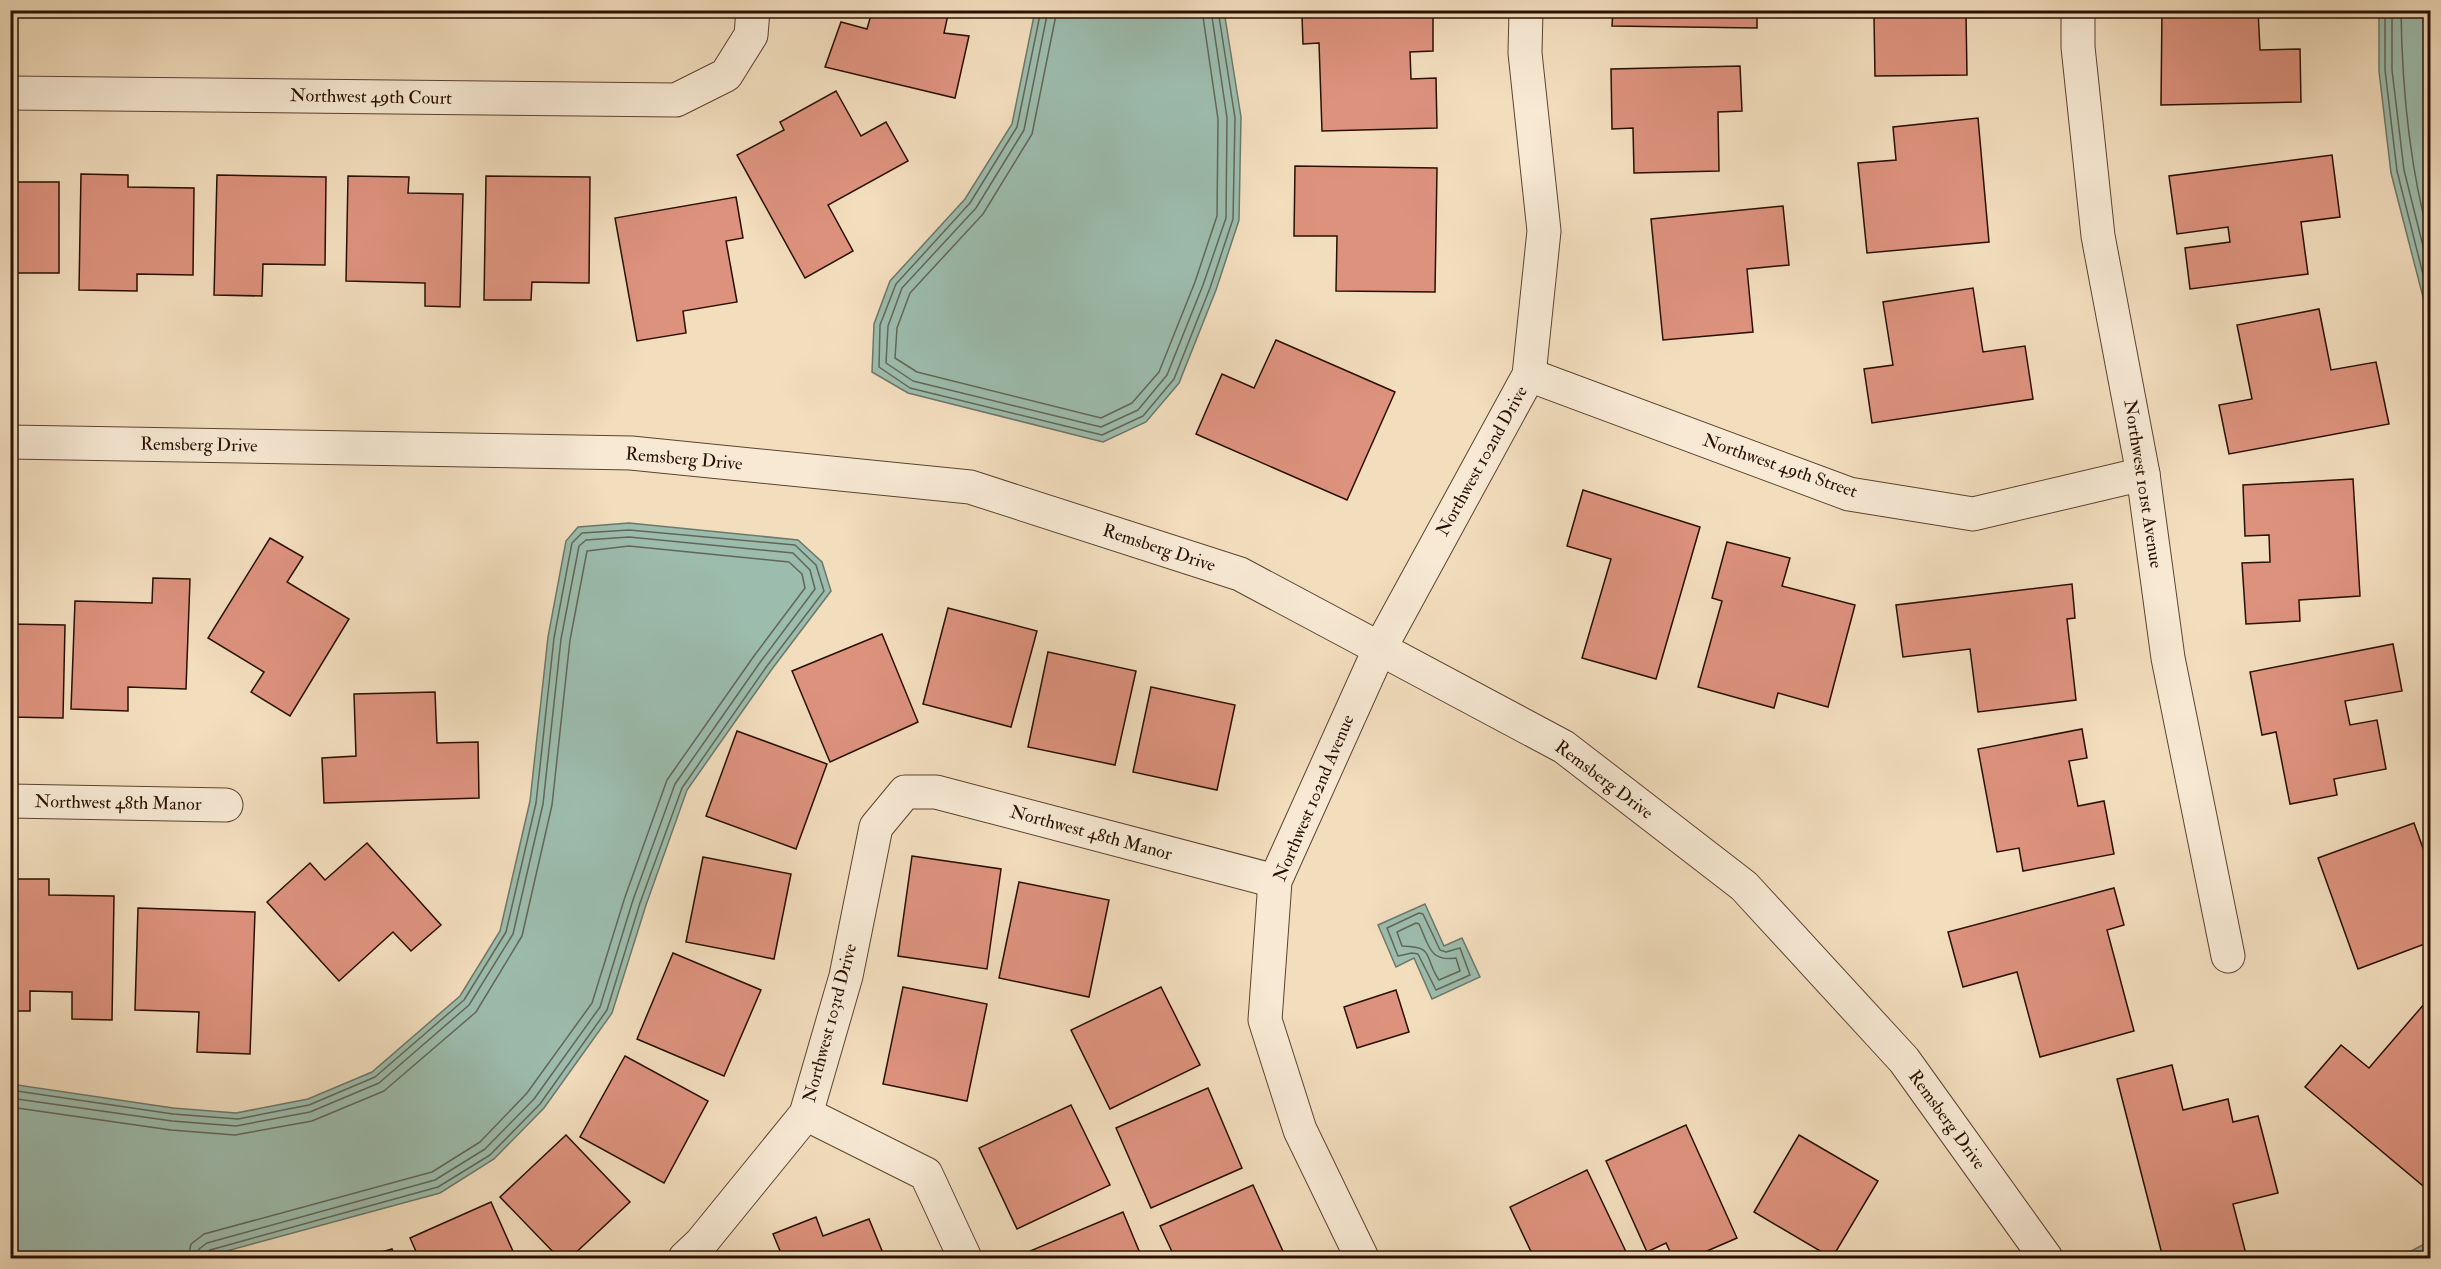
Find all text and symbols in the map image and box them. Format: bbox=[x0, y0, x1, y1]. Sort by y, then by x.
street label: Northwest 49th Court bbox=[290, 84, 452, 110]
street label: Northwest 102nd Drive bbox=[1431, 381, 1533, 540]
street label: Northwest 101st Avenue bbox=[2118, 398, 2168, 570]
street label: Northwest 49th Street bbox=[1700, 429, 1860, 503]
street label: Remsberg Drive bbox=[140, 432, 258, 458]
street label: Remsberg Drive bbox=[625, 442, 744, 476]
street label: Remsberg Drive bbox=[1100, 519, 1219, 577]
street label: Northwest 102nd Avenue bbox=[1268, 711, 1360, 885]
street label: Remsberg Drive bbox=[1550, 736, 1658, 825]
street label: Northwest 48th Manor bbox=[34, 790, 202, 816]
street label: Northwest 48th Manor bbox=[1007, 800, 1175, 866]
street label: Northwest 103rd Drive bbox=[798, 941, 862, 1105]
street label: Remsberg Drive bbox=[1903, 1066, 1991, 1175]

